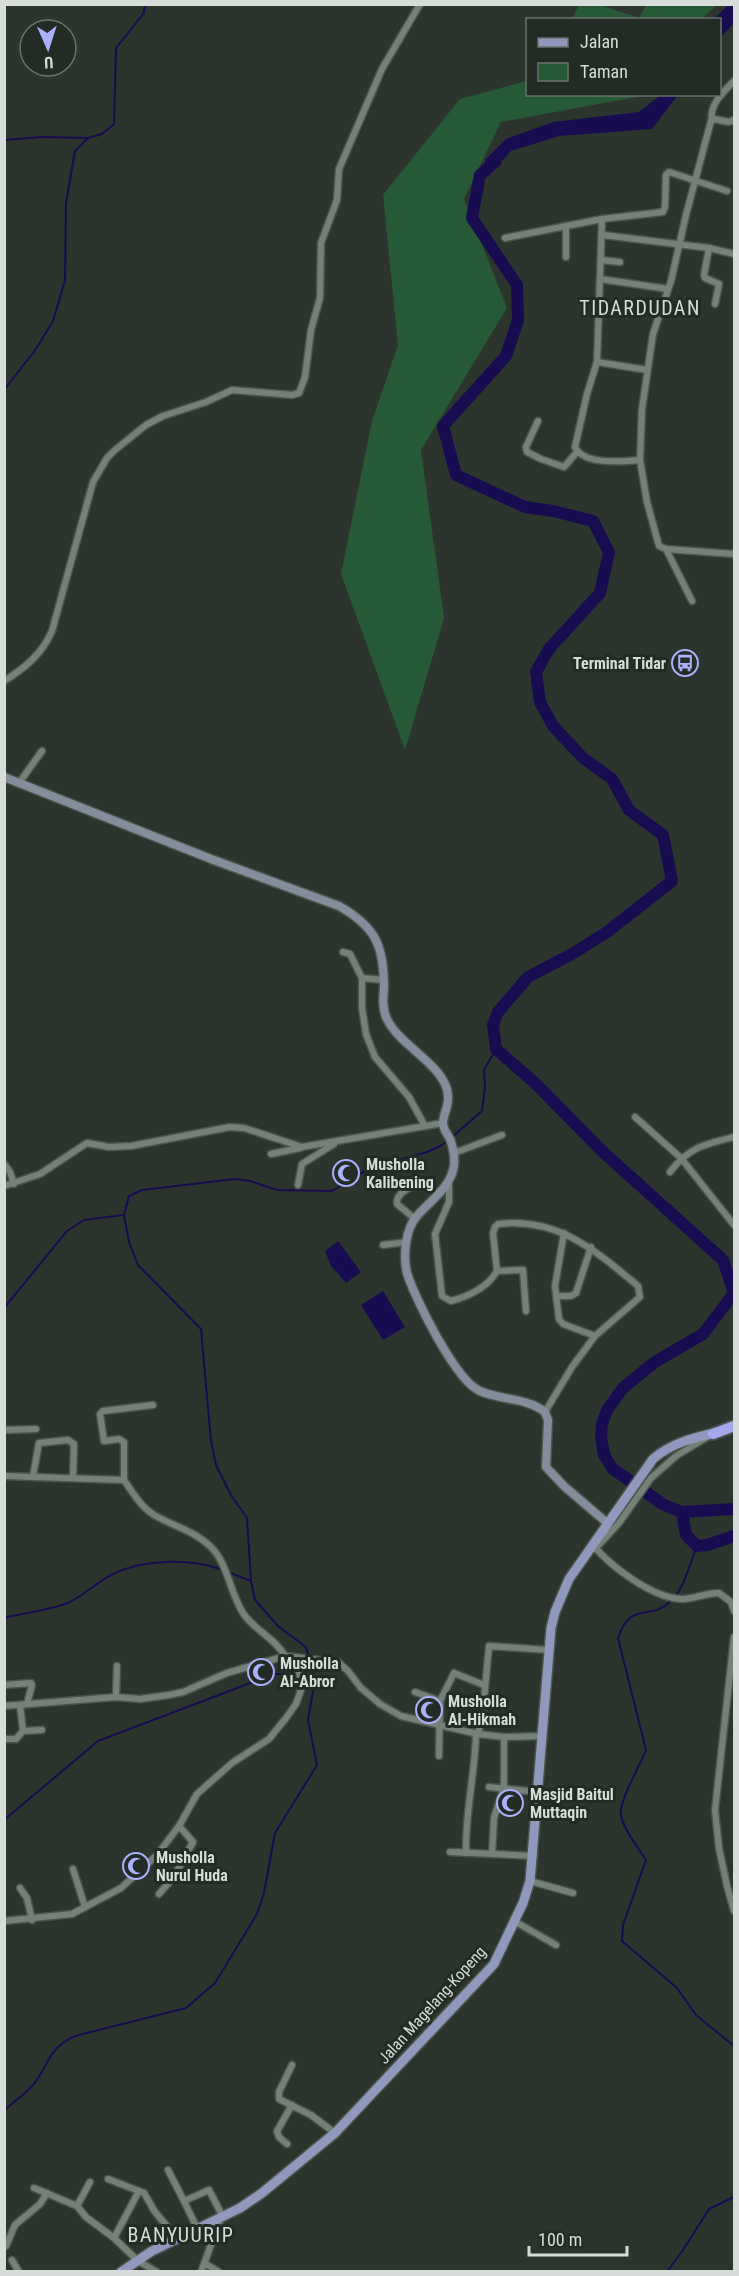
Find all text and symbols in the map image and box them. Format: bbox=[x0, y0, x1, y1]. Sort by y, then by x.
north arrow bbox=[18, 18, 78, 78]
legend bbox=[526, 18, 721, 96]
text: Jalan bbox=[580, 31, 619, 52]
text: U bbox=[44, 53, 54, 72]
text: Taman bbox=[580, 61, 628, 82]
district label: TIDARDUDAN bbox=[579, 296, 701, 320]
bus stop icon: Terminal Tidar bbox=[670, 648, 700, 678]
place label: Terminal Tidar bbox=[573, 654, 666, 673]
place label: Musholla Kalibening bbox=[366, 1155, 434, 1192]
mosque icon: Musholla Kalibening bbox=[331, 1158, 361, 1188]
place label: Musholla Al-Abror bbox=[280, 1654, 339, 1691]
mosque icon: Musholla Al-Abror bbox=[246, 1657, 276, 1687]
place label: Musholla Al-Hikmah bbox=[448, 1692, 516, 1729]
mosque icon: Musholla Al-Hikmah bbox=[414, 1695, 444, 1725]
place label: Masjid Baitul Muttaqin bbox=[530, 1785, 614, 1822]
mosque icon: Masjid Baitul Muttaqin bbox=[495, 1788, 525, 1818]
place label: Musholla Nurul Huda bbox=[156, 1848, 228, 1885]
mosque icon: Musholla Nurul Huda bbox=[121, 1851, 151, 1881]
street label: Jalan Magelang-Kopeng bbox=[374, 1942, 490, 2068]
scale bar bbox=[529, 2219, 626, 2257]
district label: BANYUURIP bbox=[128, 2223, 234, 2247]
text: 100 m bbox=[538, 2229, 582, 2250]

